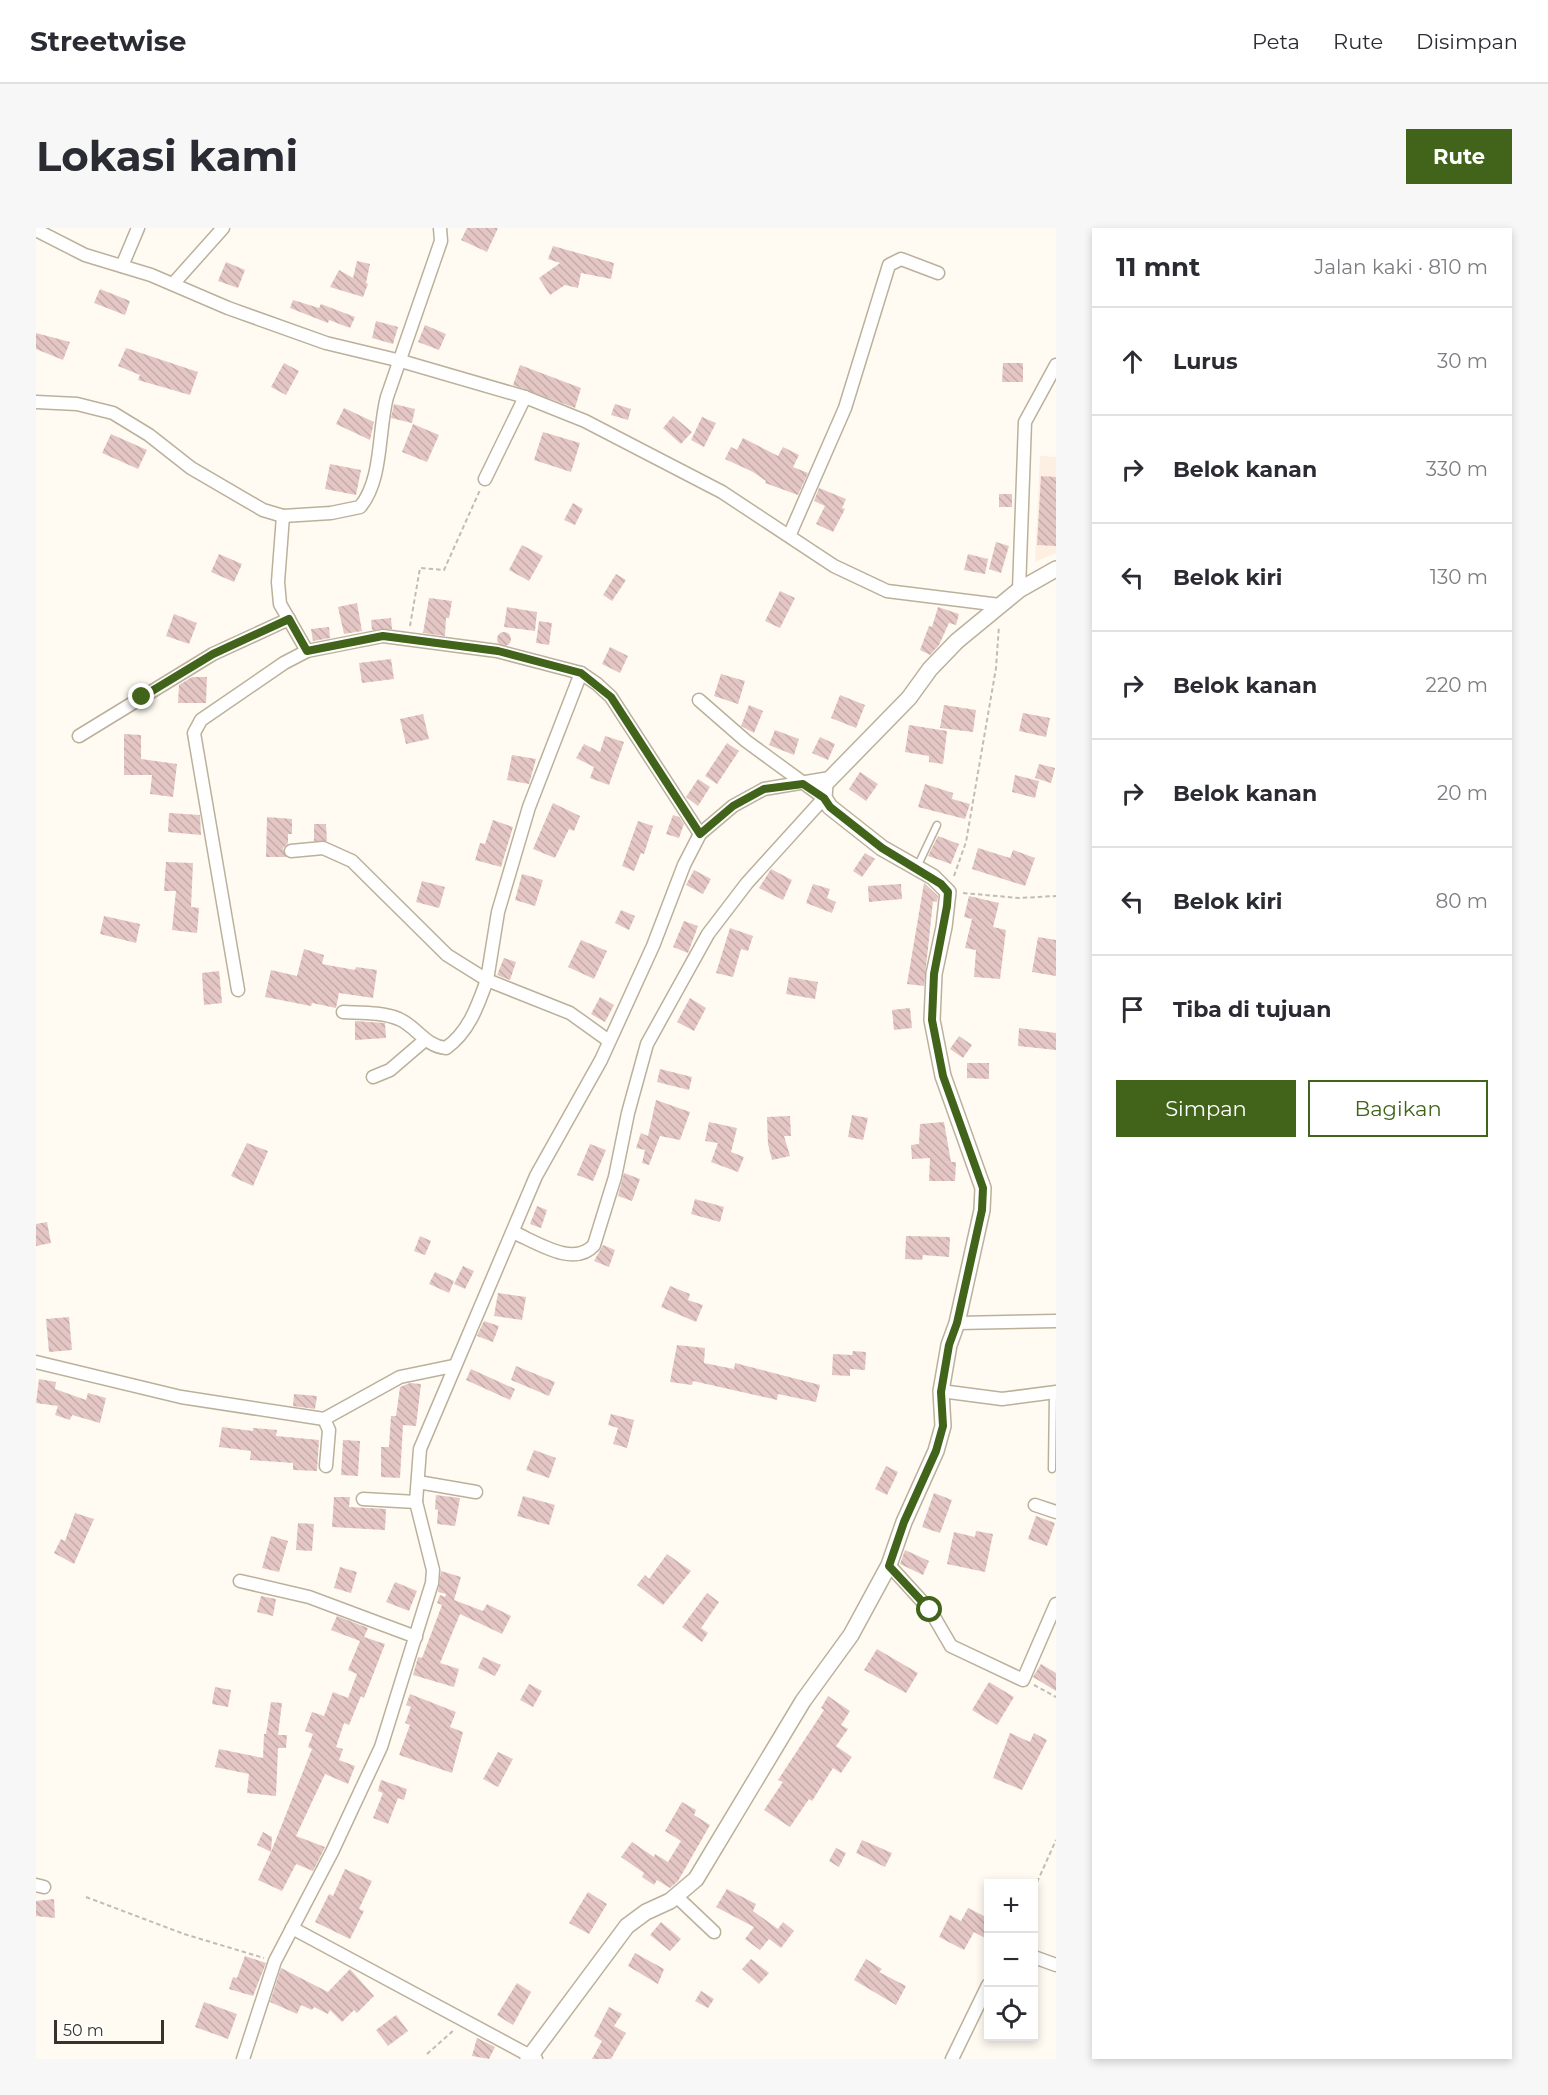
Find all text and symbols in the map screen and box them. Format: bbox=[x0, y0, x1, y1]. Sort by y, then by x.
text: Streetwise bbox=[30, 24, 186, 58]
text: Peta bbox=[1252, 29, 1300, 54]
text: Rute bbox=[1333, 29, 1383, 54]
text: Disimpan bbox=[1416, 29, 1518, 54]
button: Rute bbox=[1406, 129, 1512, 184]
text: Lokasi kami bbox=[36, 130, 298, 182]
text: 11 mnt bbox=[1116, 251, 1200, 283]
text: Jalan kaki · 810 m bbox=[1314, 255, 1488, 279]
icon: ahead bbox=[1116, 345, 1149, 378]
text: Lurus bbox=[1173, 348, 1238, 375]
text: 30 m bbox=[1437, 349, 1488, 373]
icon: right bbox=[1116, 453, 1149, 486]
text: Belok kanan bbox=[1173, 456, 1317, 483]
text: 330 m bbox=[1426, 457, 1488, 481]
icon: left bbox=[1116, 561, 1149, 594]
text: Belok kiri bbox=[1173, 564, 1282, 591]
text: 130 m bbox=[1430, 565, 1488, 589]
icon: right bbox=[1116, 669, 1149, 702]
text: Belok kanan bbox=[1173, 672, 1317, 699]
text: 220 m bbox=[1426, 673, 1488, 697]
route end bbox=[128, 683, 154, 709]
icon: right bbox=[1116, 777, 1149, 810]
text: Belok kanan bbox=[1173, 780, 1317, 807]
text: 20 m bbox=[1437, 781, 1488, 805]
icon: left bbox=[1116, 885, 1149, 918]
text: Belok kiri bbox=[1173, 888, 1282, 915]
text: 80 m bbox=[1436, 889, 1488, 913]
icon: arrive bbox=[1116, 993, 1149, 1026]
text: Tiba di tujuan bbox=[1173, 996, 1331, 1023]
button: Simpan bbox=[1116, 1080, 1296, 1137]
button: Bagikan bbox=[1308, 1080, 1488, 1137]
route start bbox=[916, 1596, 942, 1622]
map controls bbox=[984, 1879, 1038, 2041]
button: + bbox=[984, 1879, 1038, 1933]
button: − bbox=[984, 1933, 1038, 1987]
button: locate bbox=[984, 1987, 1038, 2041]
scale bar bbox=[54, 2017, 164, 2044]
text: 50 m bbox=[63, 2021, 104, 2040]

